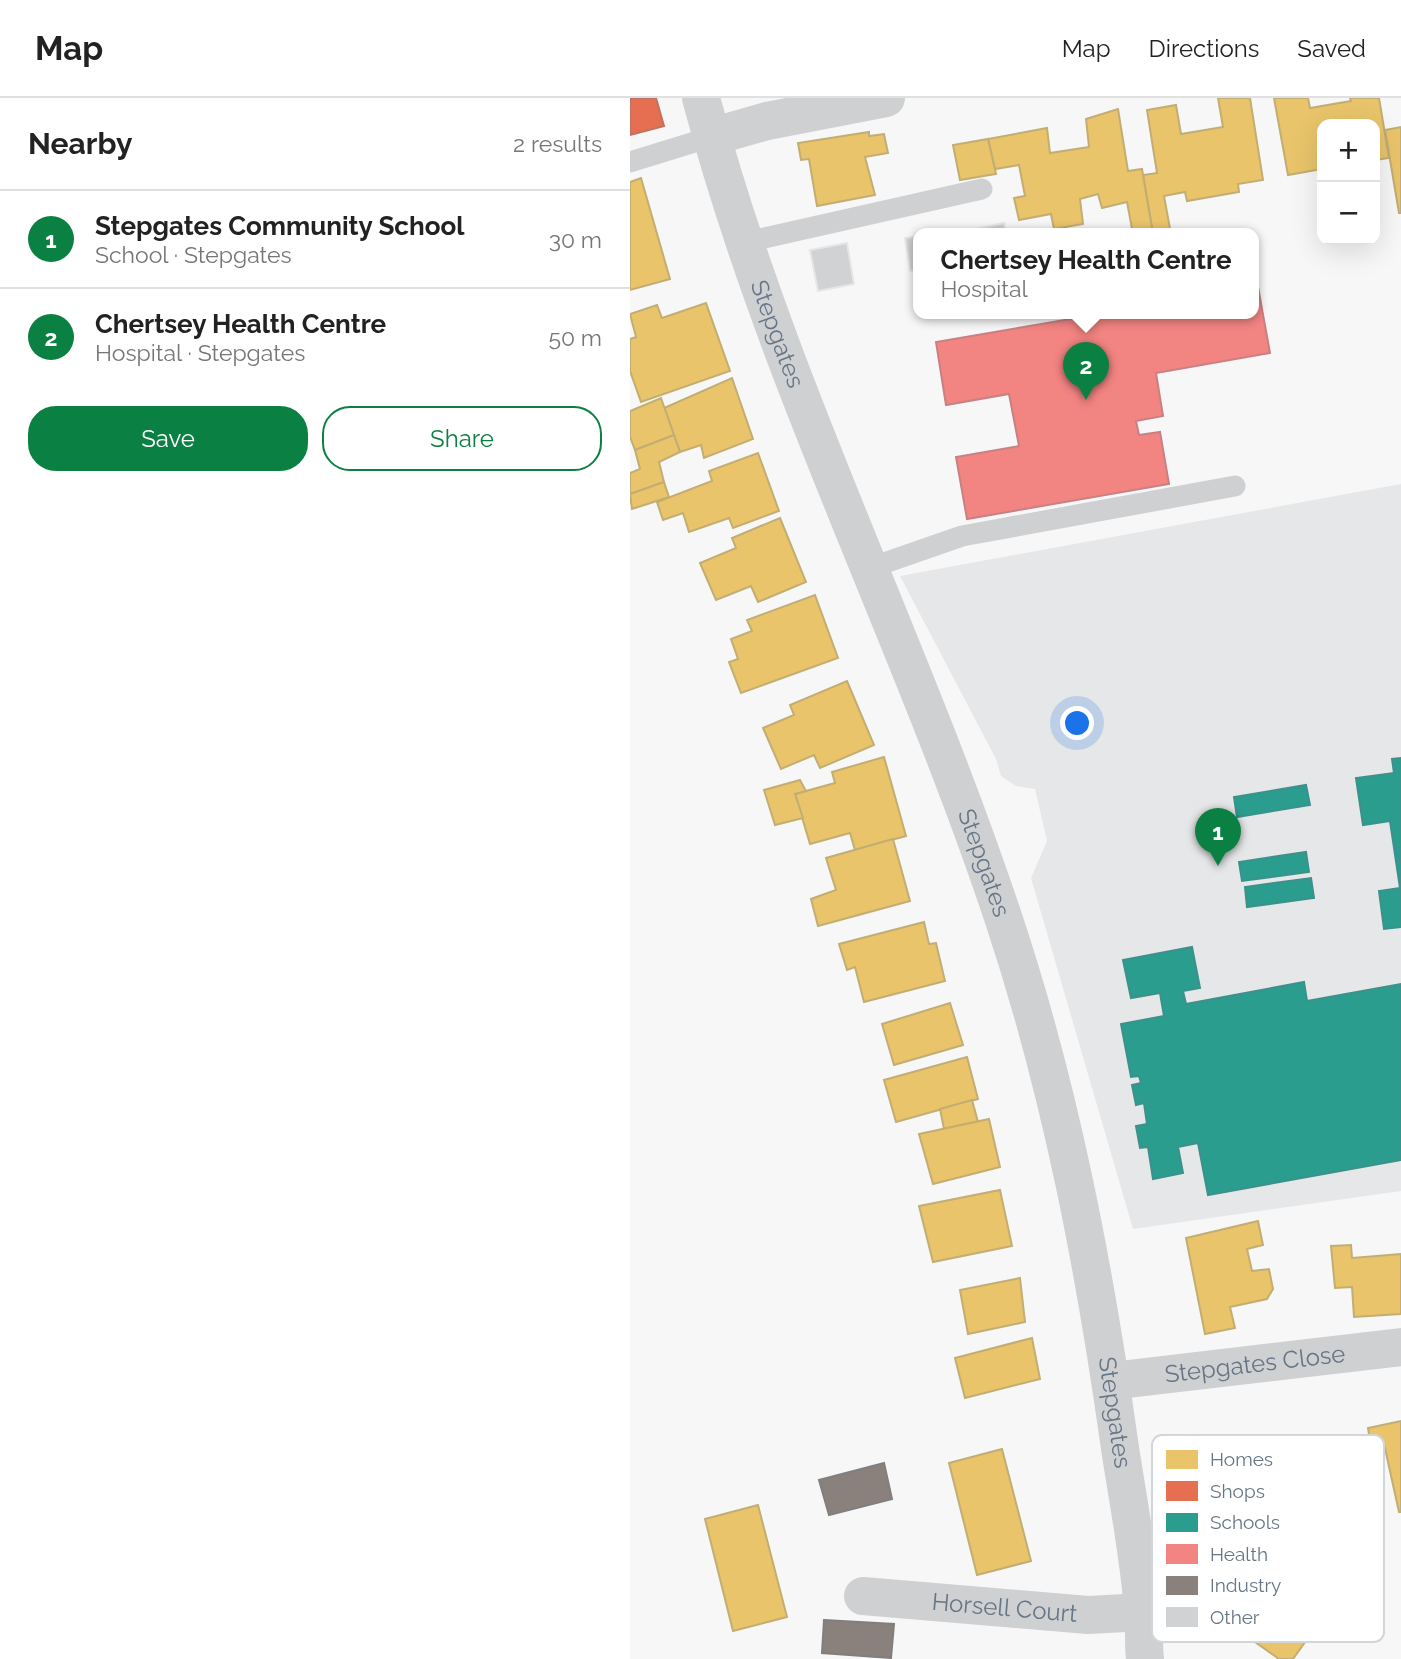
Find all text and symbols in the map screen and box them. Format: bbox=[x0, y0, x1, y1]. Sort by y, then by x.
text: Map bbox=[35, 29, 103, 68]
text: Map bbox=[1062, 34, 1111, 63]
text: Directions bbox=[1149, 34, 1259, 63]
text: Saved bbox=[1297, 34, 1366, 63]
map controls bbox=[1317, 119, 1380, 245]
button: + bbox=[1317, 119, 1380, 182]
text: Nearby bbox=[28, 126, 132, 161]
text: 2 results bbox=[513, 130, 602, 157]
button: − bbox=[1317, 182, 1380, 245]
text: Stepgates Community School bbox=[95, 211, 464, 241]
text: 1 bbox=[45, 226, 57, 253]
text: 30 m bbox=[549, 226, 602, 253]
popup bbox=[913, 228, 1259, 319]
text: School · Stepgates bbox=[95, 241, 292, 268]
text: Chertsey Health Centre bbox=[940, 245, 1232, 275]
text: Hospital bbox=[940, 275, 1028, 302]
street label: Stepgates bbox=[745, 276, 811, 392]
text: Chertsey Health Centre bbox=[95, 309, 386, 339]
text: 2 bbox=[45, 324, 57, 351]
text: 50 m bbox=[548, 324, 602, 351]
text: Hospital · Stepgates bbox=[95, 339, 305, 366]
pin: 2 bbox=[1063, 342, 1109, 400]
button: Save bbox=[28, 406, 308, 471]
button: Share bbox=[322, 406, 602, 471]
your location bbox=[1060, 706, 1094, 740]
street label: Stepgates bbox=[952, 805, 1017, 920]
pin: 1 bbox=[1195, 808, 1241, 866]
street label: Stepgates Close bbox=[1163, 1339, 1347, 1389]
street label: Stepgates bbox=[1093, 1355, 1138, 1470]
legend bbox=[1152, 1435, 1384, 1642]
text: Homes bbox=[1210, 1448, 1273, 1470]
text: Shops bbox=[1210, 1480, 1265, 1502]
text: Schools bbox=[1210, 1511, 1280, 1533]
text: Health bbox=[1210, 1543, 1268, 1565]
text: Industry bbox=[1210, 1574, 1281, 1596]
street label: Horsell Court bbox=[931, 1587, 1078, 1628]
text: Other bbox=[1210, 1606, 1260, 1628]

